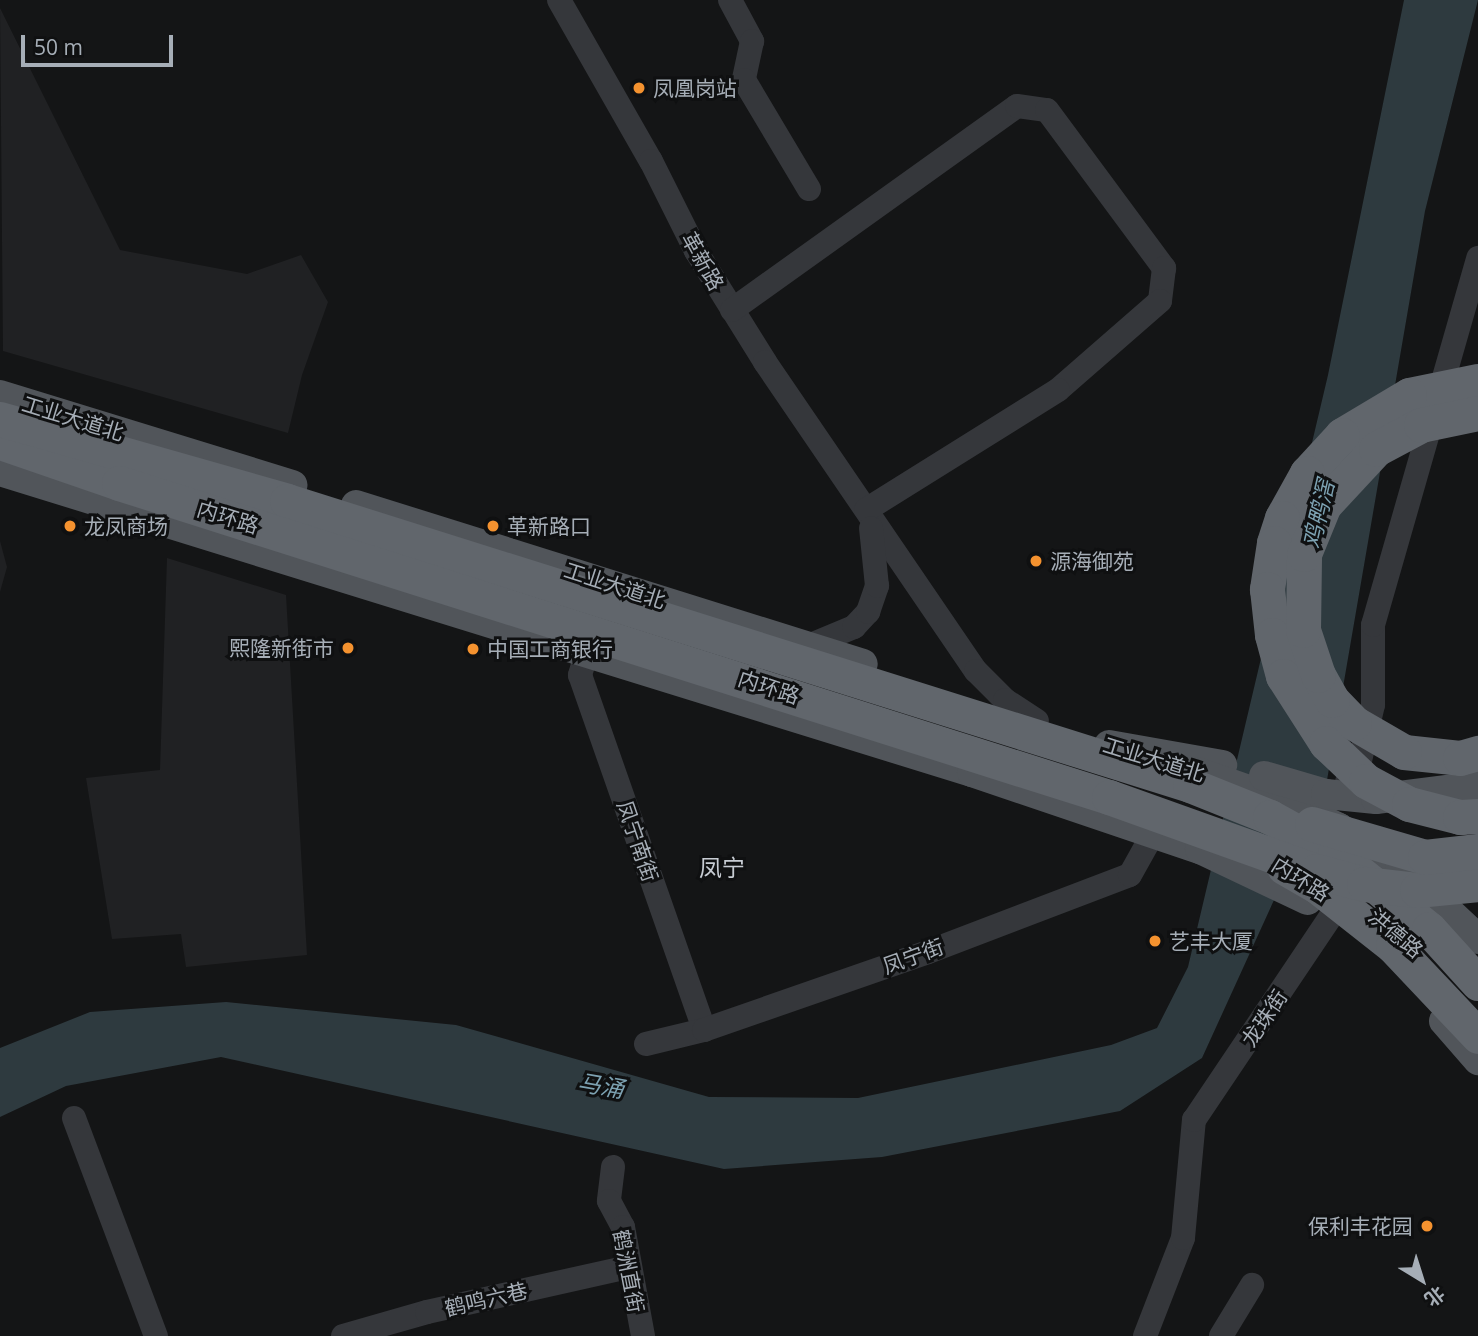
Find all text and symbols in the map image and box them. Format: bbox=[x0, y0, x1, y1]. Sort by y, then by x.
scale bar bbox=[24, 21, 177, 65]
text: 50 m bbox=[34, 33, 83, 61]
place label: 凤凰岗站 bbox=[653, 75, 737, 101]
marker: 凤凰岗站 bbox=[631, 80, 647, 96]
street label: 革新路 bbox=[677, 227, 729, 295]
street label: 工业大道北 bbox=[19, 391, 127, 445]
water label: 鸡鸭滘 bbox=[1297, 477, 1339, 551]
street label: 内环路 bbox=[194, 496, 262, 538]
place label: 龙凤商场 bbox=[84, 513, 168, 539]
place label: 革新路口 bbox=[507, 513, 591, 539]
marker: 龙凤商场 bbox=[62, 518, 78, 534]
marker: 革新路口 bbox=[485, 518, 501, 534]
place label: 源海御苑 bbox=[1050, 548, 1134, 574]
marker: 源海御苑 bbox=[1028, 553, 1044, 569]
street label: 工业大道北 bbox=[561, 557, 669, 613]
place label: 熙隆新街市 bbox=[229, 635, 334, 661]
place label: 中国工商银行 bbox=[487, 636, 613, 662]
marker: 熙隆新街市 bbox=[340, 640, 356, 656]
marker: 中国工商银行 bbox=[465, 641, 481, 657]
street label: 内环路 bbox=[735, 665, 803, 709]
street label: 工业大道北 bbox=[1100, 732, 1208, 786]
street label: 凤宁南街 bbox=[612, 797, 664, 885]
street label: 内环路 bbox=[1268, 852, 1334, 906]
district label: 凤宁 bbox=[699, 853, 745, 881]
street label: 洪德路 bbox=[1364, 903, 1428, 963]
place label: 艺丰大厦 bbox=[1169, 928, 1253, 954]
street label: 凤宁街 bbox=[879, 933, 947, 979]
marker: 艺丰大厦 bbox=[1147, 933, 1163, 949]
street label: 龙珠街 bbox=[1236, 985, 1292, 1051]
water label: 马涌 bbox=[576, 1067, 626, 1103]
place label: 保利丰花园 bbox=[1308, 1213, 1413, 1239]
marker: 保利丰花园 bbox=[1419, 1218, 1435, 1234]
street label: 鹤洲直街 bbox=[609, 1227, 649, 1315]
north arrow bbox=[1387, 1245, 1457, 1315]
street label: 鹤鸣六巷 bbox=[442, 1277, 530, 1321]
text: 北 bbox=[1419, 1280, 1450, 1313]

